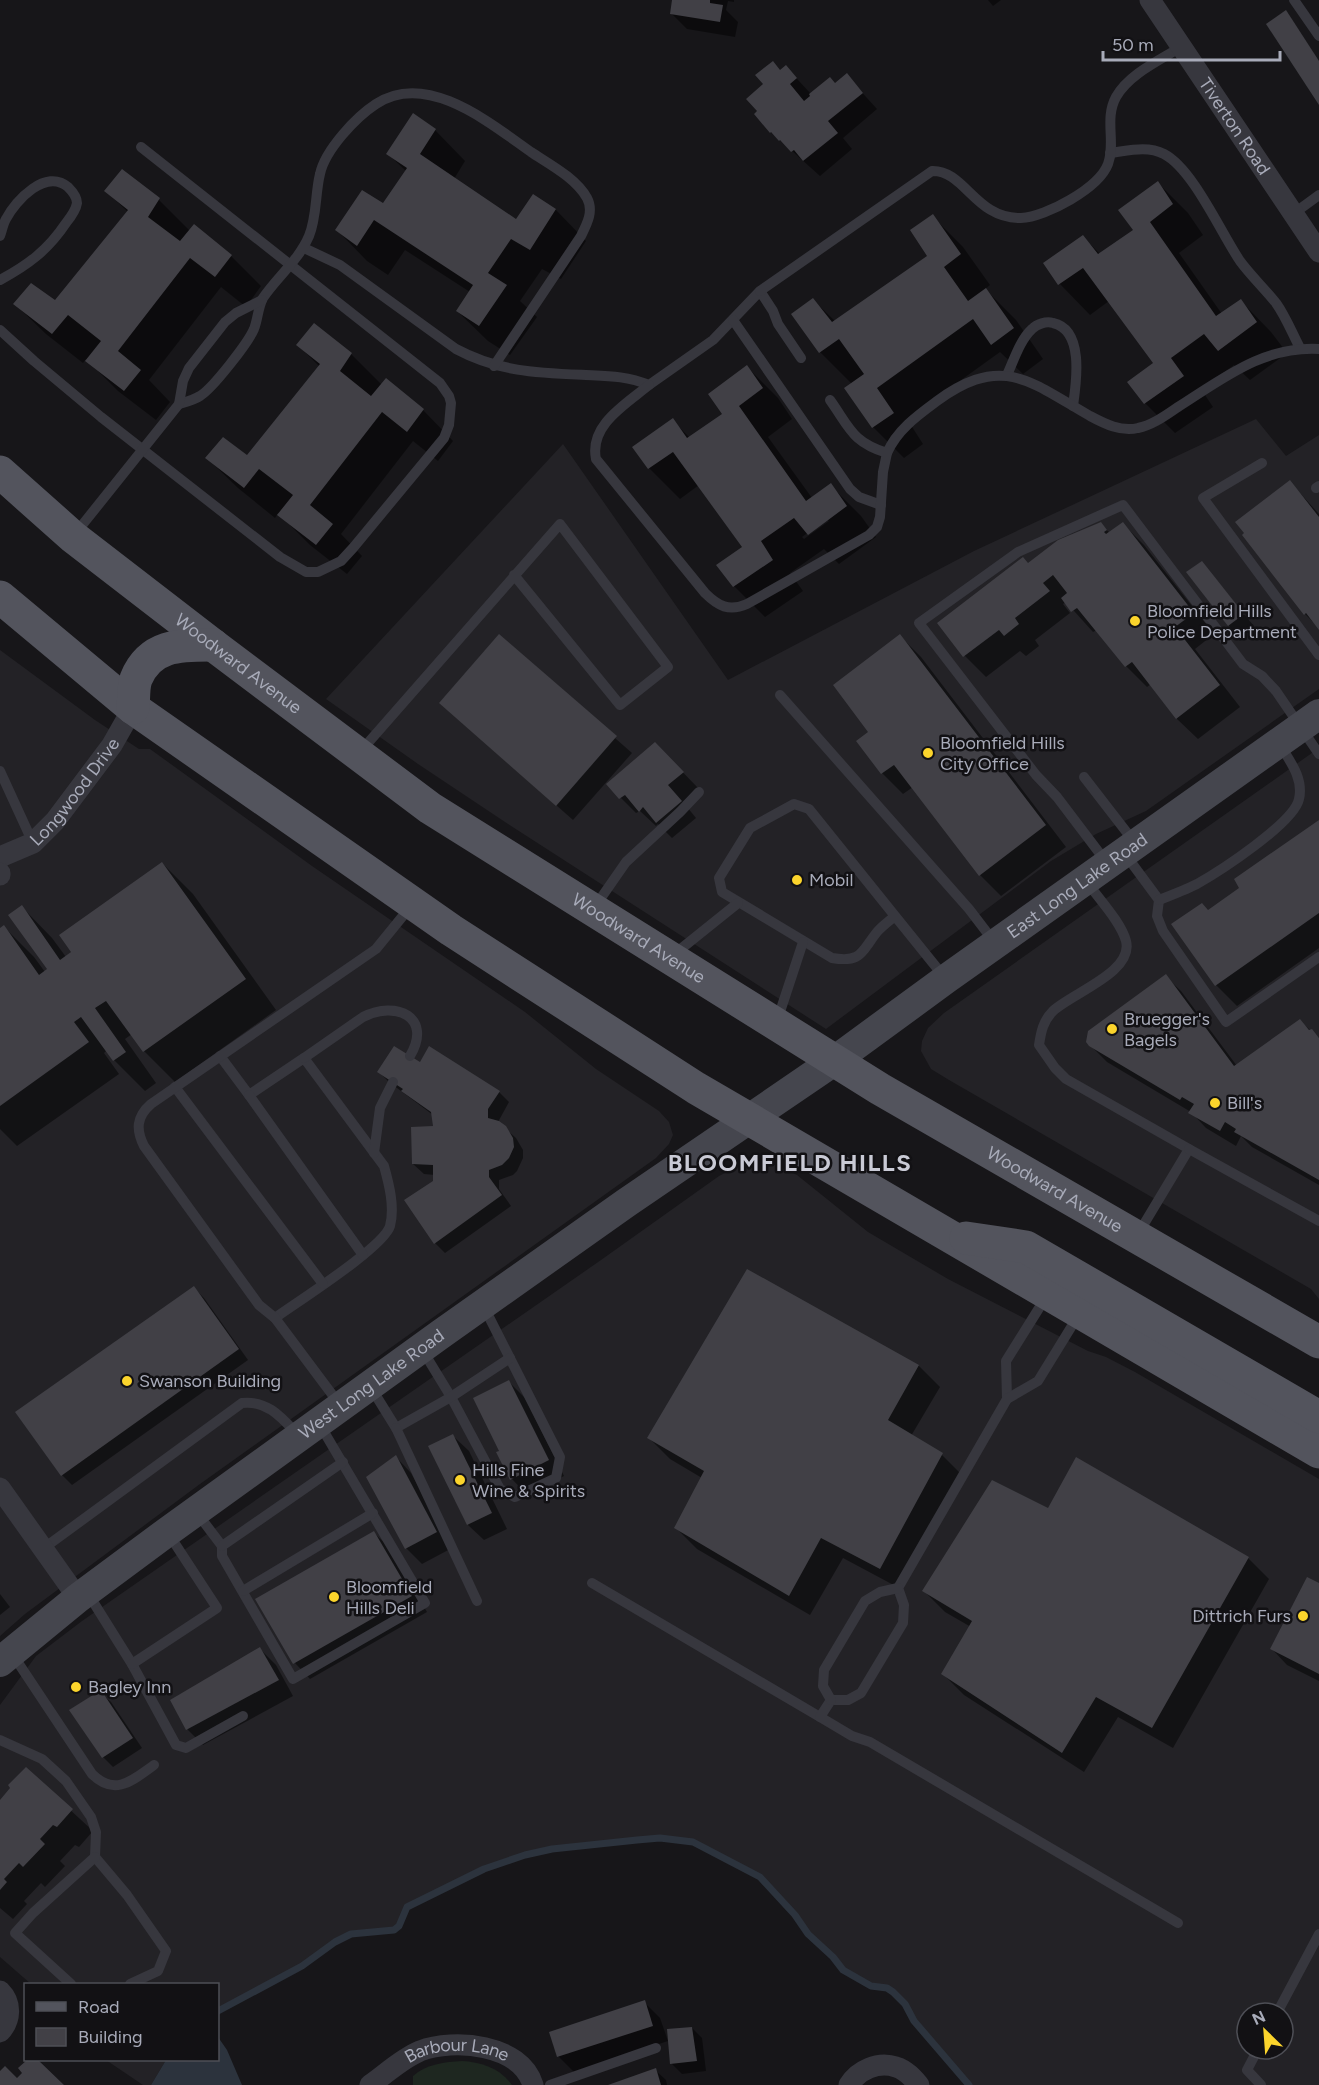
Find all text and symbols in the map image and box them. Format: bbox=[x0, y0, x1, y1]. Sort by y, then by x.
scale bar bbox=[1103, 24, 1280, 62]
text: 50 m bbox=[1112, 34, 1154, 56]
street label: Tiverton Road bbox=[1194, 73, 1275, 179]
place label: Bloomfield Hills Police Department bbox=[1147, 600, 1297, 643]
street label: Woodward Avenue bbox=[171, 609, 306, 719]
marker: Bloomfield Hills Police Department bbox=[1128, 614, 1142, 628]
place label: Bloomfield Hills City Office bbox=[940, 732, 1065, 775]
street label: Longwood Drive bbox=[25, 734, 125, 851]
marker: Bloomfield Hills City Office bbox=[921, 746, 935, 760]
street label: East Long Lake Road bbox=[1003, 828, 1152, 943]
place label: Mobil bbox=[809, 869, 853, 891]
marker: Mobil bbox=[790, 873, 804, 887]
street label: Woodward Avenue bbox=[568, 888, 710, 988]
place label: Bruegger's Bagels bbox=[1124, 1008, 1210, 1051]
marker: Bruegger's Bagels bbox=[1105, 1022, 1119, 1036]
place label: Bill's bbox=[1227, 1092, 1262, 1114]
marker: Bill's bbox=[1208, 1096, 1222, 1110]
street label: Woodward Avenue bbox=[983, 1142, 1127, 1237]
district label: BLOOMFIELD HILLS bbox=[668, 1148, 912, 1177]
street label: West Long Lake Road bbox=[295, 1324, 448, 1444]
place label: Swanson Building bbox=[139, 1370, 281, 1392]
marker: Swanson Building bbox=[120, 1374, 134, 1388]
place label: Hills Fine Wine & Spirits bbox=[472, 1459, 585, 1502]
marker: Hills Fine Wine & Spirits bbox=[453, 1473, 467, 1487]
place label: Bloomfield Hills Deli bbox=[346, 1576, 432, 1619]
marker: Bloomfield Hills Deli bbox=[327, 1590, 341, 1604]
place label: Dittrich Furs bbox=[1192, 1605, 1291, 1627]
marker: Dittrich Furs bbox=[1296, 1609, 1310, 1623]
place label: Bagley Inn bbox=[88, 1676, 171, 1698]
marker: Bagley Inn bbox=[69, 1680, 83, 1694]
legend bbox=[24, 1983, 219, 2061]
text: Road bbox=[78, 1996, 119, 2018]
north arrow bbox=[1235, 2001, 1295, 2061]
text: N bbox=[1249, 2007, 1268, 2029]
text: Building bbox=[78, 2026, 143, 2048]
street label: Barbour Lane bbox=[401, 2034, 513, 2068]

